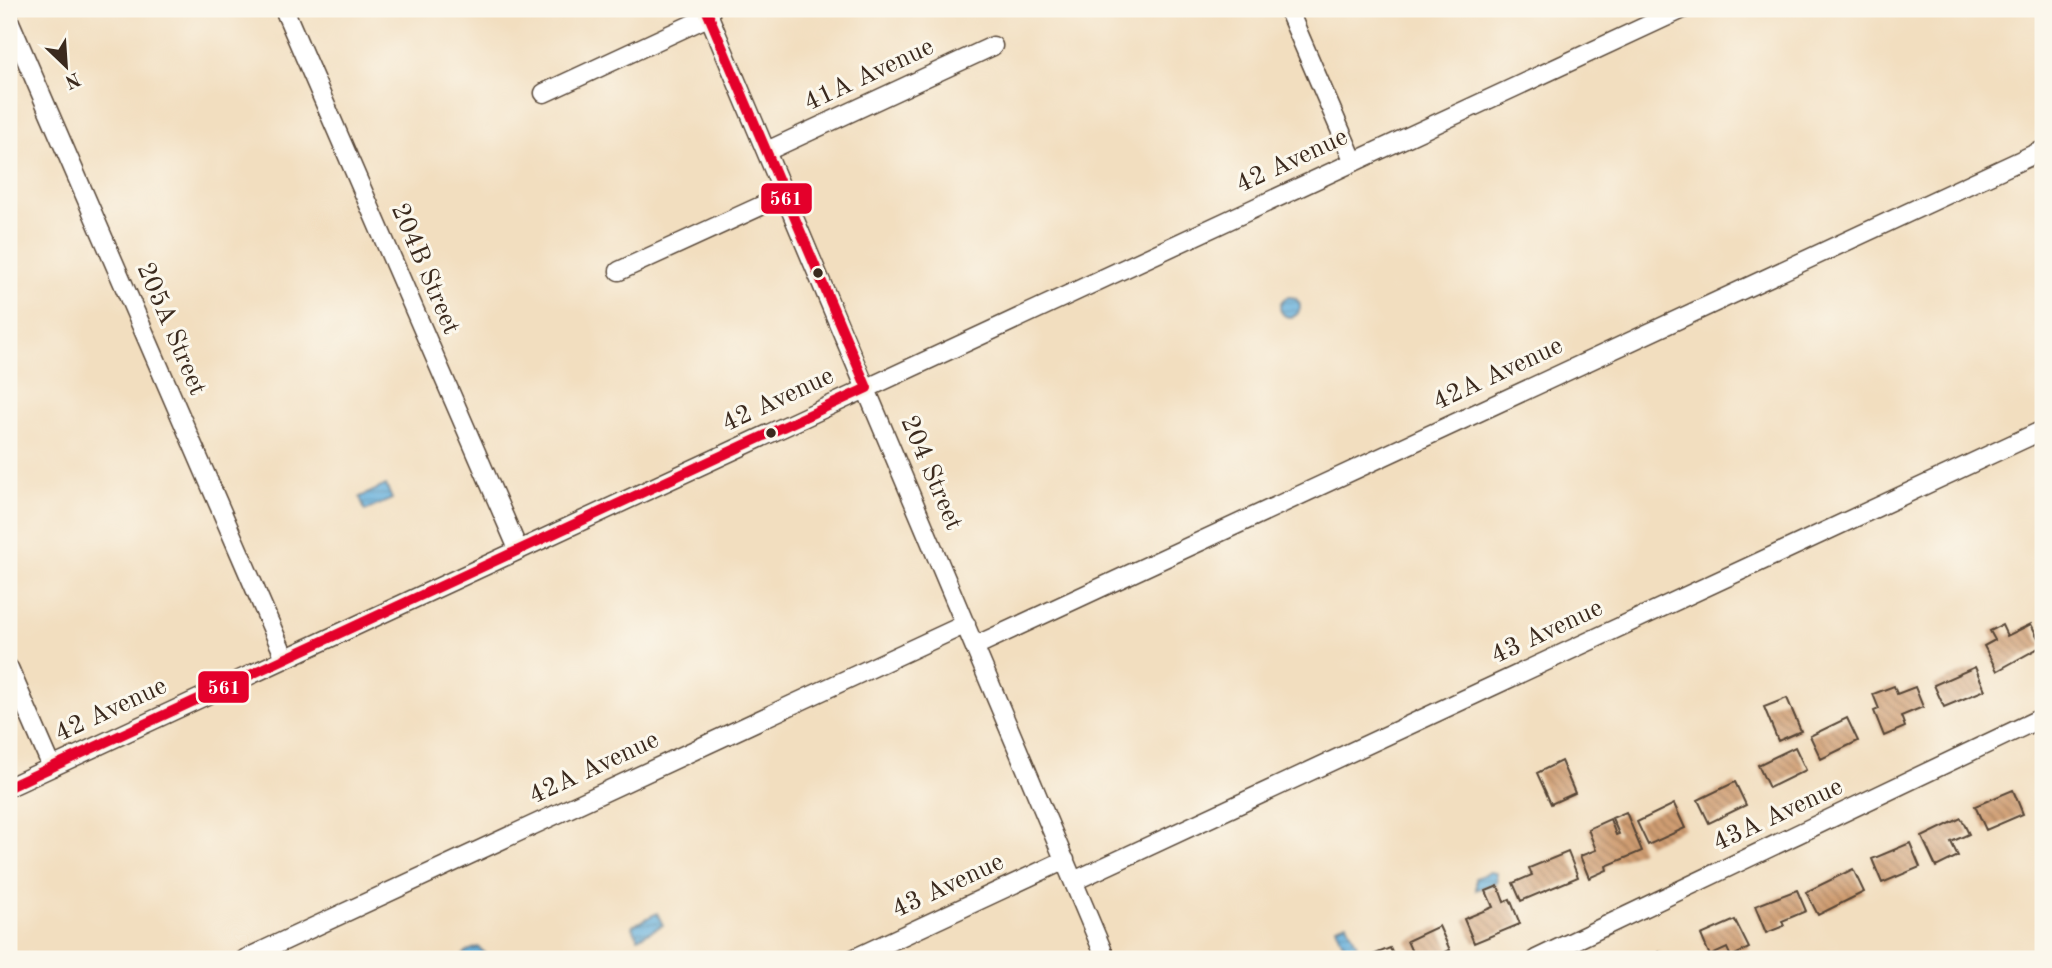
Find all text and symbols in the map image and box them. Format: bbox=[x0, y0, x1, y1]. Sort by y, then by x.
north arrow bbox=[32, 32, 102, 102]
street label: 41A Avenue bbox=[800, 34, 938, 116]
text: N bbox=[61, 67, 83, 91]
street label: 42 Avenue bbox=[1232, 124, 1352, 198]
line badge: 561 bbox=[760, 182, 813, 215]
text: 561 bbox=[769, 191, 803, 210]
street label: 204B Street bbox=[386, 200, 464, 338]
street label: 205A Street bbox=[131, 259, 211, 399]
unlabelled marker bbox=[811, 266, 825, 280]
street label: 42A Avenue bbox=[1429, 333, 1567, 415]
street label: 42 Avenue bbox=[718, 363, 838, 437]
street label: 204 Street bbox=[895, 412, 967, 534]
unlabelled marker bbox=[764, 426, 778, 440]
street label: 43 Avenue bbox=[1487, 595, 1607, 669]
line badge: 561 bbox=[197, 670, 250, 704]
street label: 42 Avenue bbox=[51, 673, 171, 747]
text: 561 bbox=[207, 680, 241, 699]
street label: 42A Avenue bbox=[525, 727, 663, 809]
street label: 43A Avenue bbox=[1709, 774, 1847, 856]
street label: 43 Avenue bbox=[888, 849, 1008, 923]

